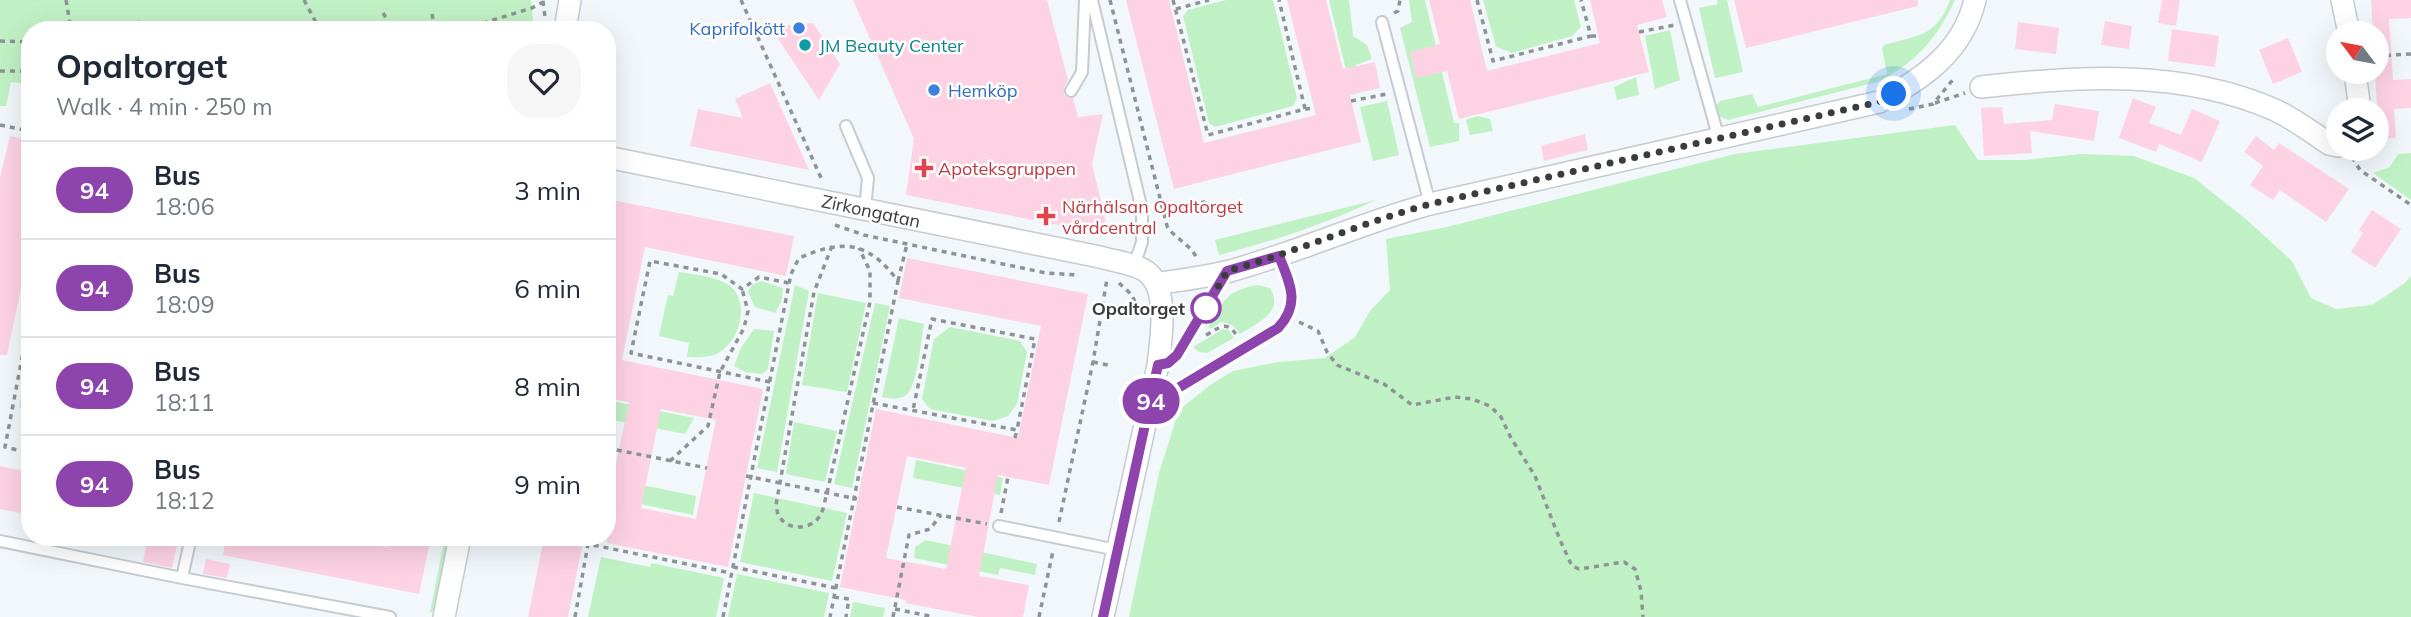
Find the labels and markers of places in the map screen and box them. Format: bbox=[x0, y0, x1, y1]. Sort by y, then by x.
place label: Kaprifolkött bbox=[689, 17, 785, 40]
marker: Kaprifolkött bbox=[791, 20, 807, 36]
place label: JM Beauty Center bbox=[819, 34, 964, 57]
marker: JM Beauty Center bbox=[797, 37, 813, 53]
place label: Hemköp bbox=[948, 79, 1018, 102]
marker: Hemköp bbox=[926, 82, 942, 98]
place label: Apoteksgruppen bbox=[938, 157, 1076, 180]
marker: Apoteksgruppen bbox=[916, 160, 932, 176]
place label: Närhälsan Opaltorget vårdcentral bbox=[1062, 195, 1243, 239]
marker: Närhälsan Opaltorget vårdcentral bbox=[1036, 206, 1056, 226]
marker: Opaltorget bbox=[1191, 293, 1221, 323]
place label: Opaltorget bbox=[1092, 297, 1185, 320]

